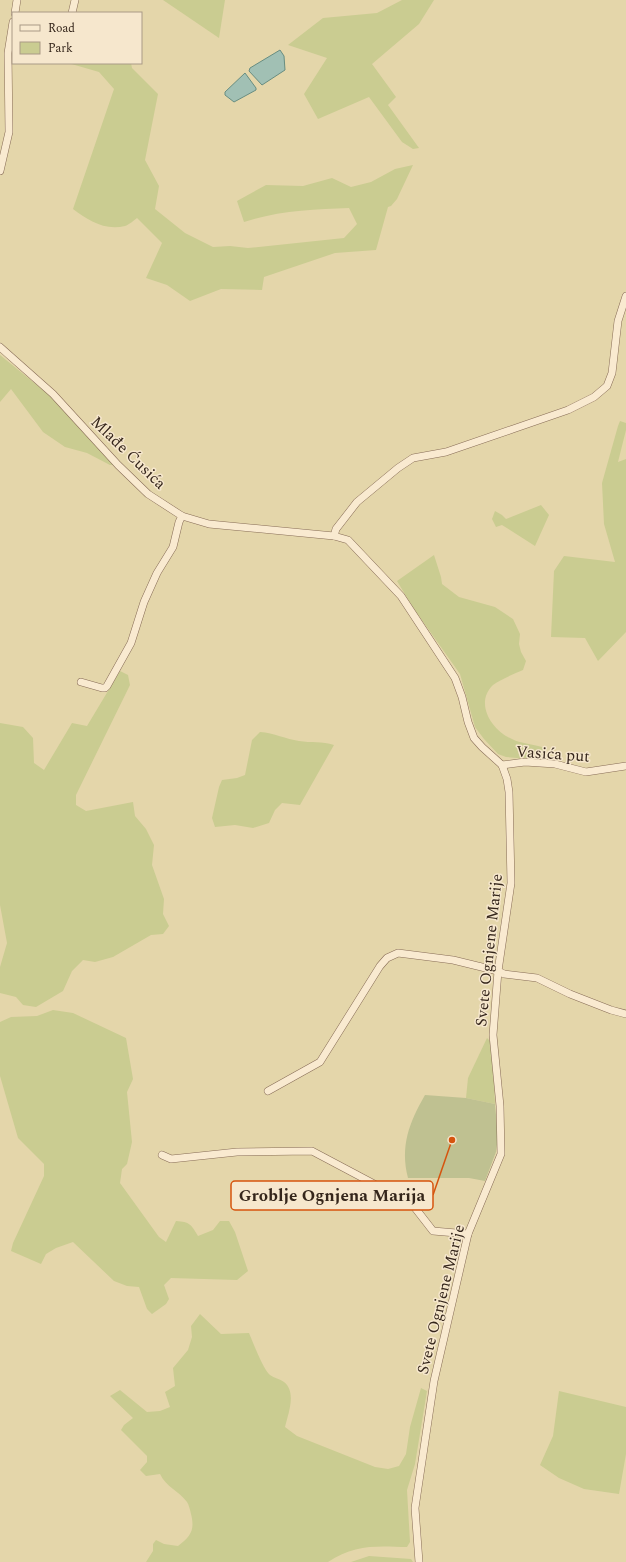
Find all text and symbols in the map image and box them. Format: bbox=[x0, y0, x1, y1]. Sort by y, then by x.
legend bbox=[12, 12, 142, 64]
text: Road bbox=[48, 19, 75, 38]
text: Park bbox=[48, 39, 73, 58]
street label: Mlađe Ćusića bbox=[85, 410, 172, 495]
street label: Vasića put bbox=[515, 739, 591, 769]
street label: Svete Ognjene Marije bbox=[469, 873, 509, 1028]
callout: Groblje Ognjena Marija bbox=[231, 1181, 433, 1210]
text: Groblje Ognjena Marija bbox=[239, 1183, 426, 1209]
street label: Svete Ognjene Marije bbox=[411, 1222, 471, 1377]

